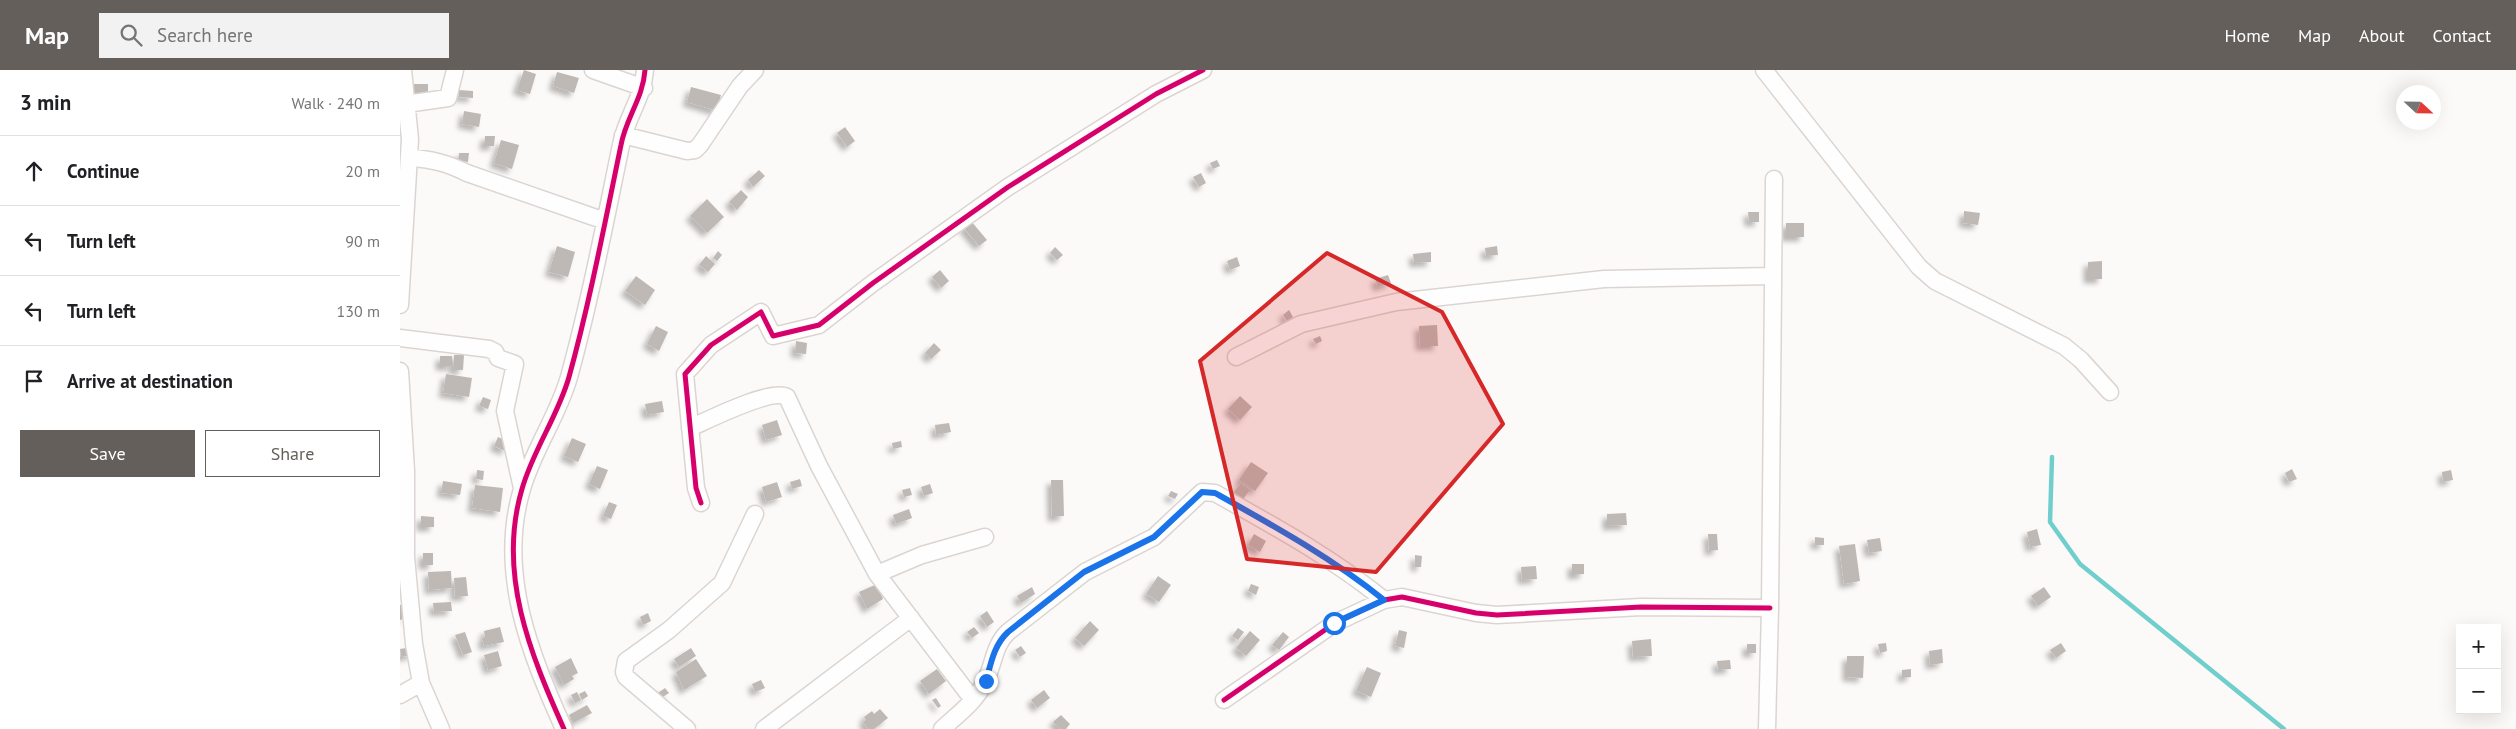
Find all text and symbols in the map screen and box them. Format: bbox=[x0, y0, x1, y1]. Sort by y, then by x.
search box bbox=[99, 13, 449, 58]
text: Map bbox=[25, 20, 69, 51]
icon: search bbox=[117, 21, 145, 49]
text: Search here bbox=[157, 23, 253, 47]
text: Home bbox=[2224, 24, 2270, 47]
text: Map bbox=[2298, 24, 2331, 47]
text: About bbox=[2359, 24, 2405, 47]
text: Contact bbox=[2433, 24, 2491, 47]
north arrow bbox=[2396, 85, 2441, 130]
text: 3 min bbox=[20, 89, 71, 116]
text: Walk · 240 m bbox=[291, 93, 380, 113]
icon: ahead bbox=[20, 157, 48, 185]
text: Continue bbox=[67, 159, 139, 183]
text: 20 m bbox=[345, 161, 380, 181]
icon: left bbox=[20, 227, 48, 255]
text: Turn left bbox=[67, 229, 136, 253]
text: 90 m bbox=[345, 231, 380, 251]
icon: left bbox=[20, 297, 48, 325]
text: Turn left bbox=[67, 299, 136, 323]
text: 130 m bbox=[337, 301, 380, 321]
icon: arrive bbox=[20, 367, 48, 395]
text: Arrive at destination bbox=[67, 369, 233, 393]
button: Save bbox=[20, 430, 195, 477]
button: Share bbox=[205, 430, 380, 477]
route start bbox=[1323, 612, 1346, 635]
map controls bbox=[2456, 624, 2501, 714]
button: + bbox=[2456, 624, 2501, 669]
button: − bbox=[2456, 669, 2501, 714]
route end bbox=[975, 670, 998, 693]

